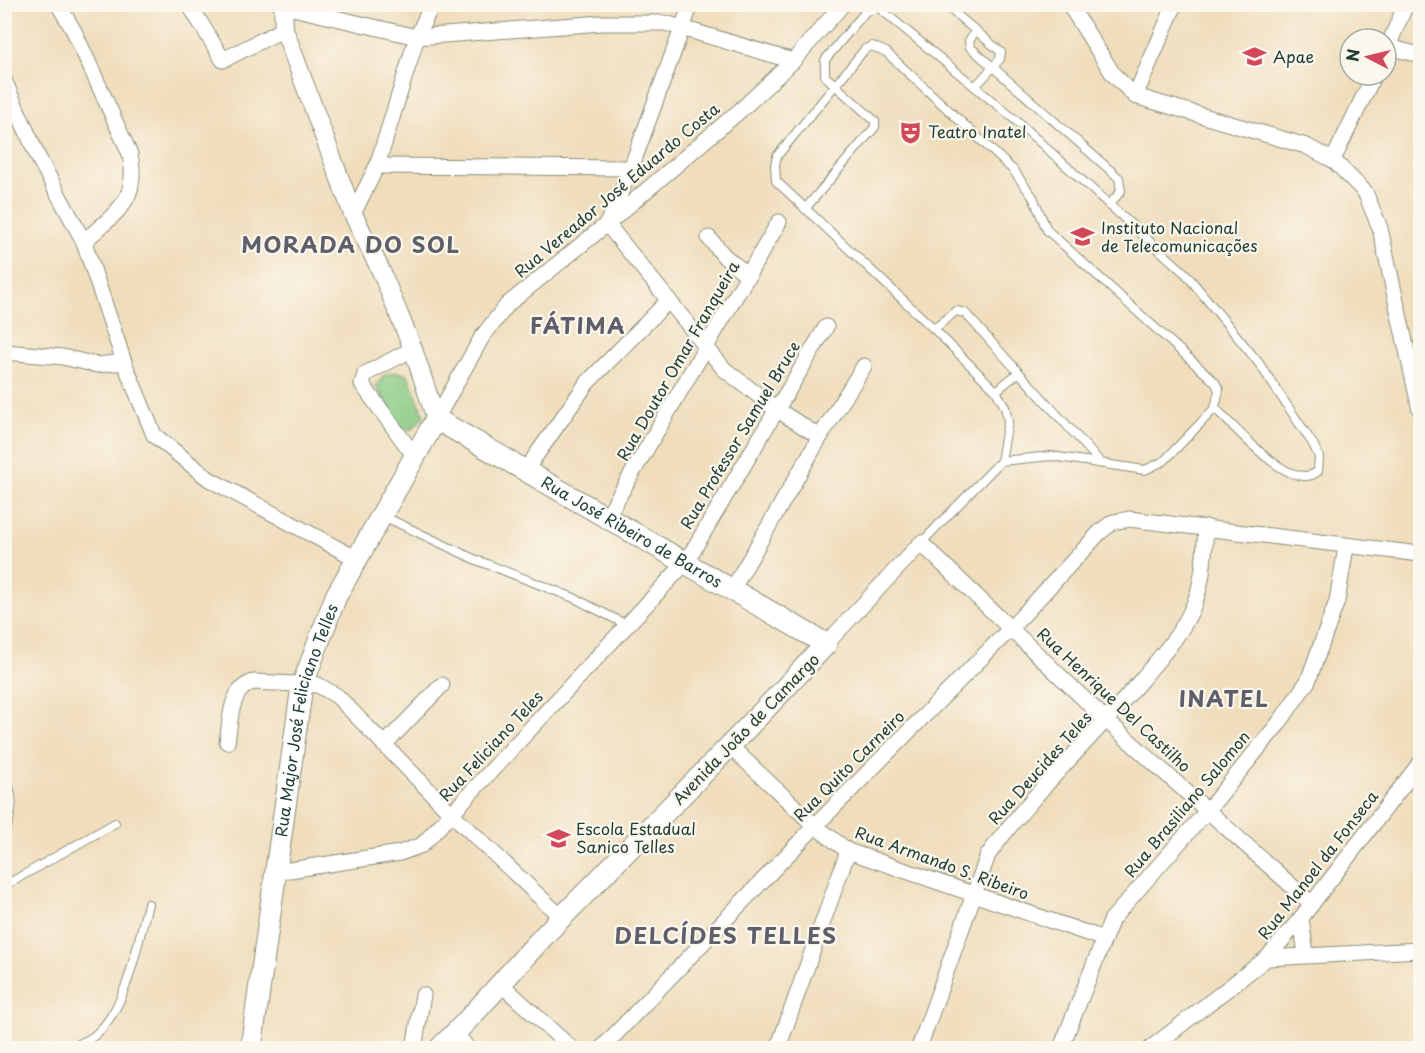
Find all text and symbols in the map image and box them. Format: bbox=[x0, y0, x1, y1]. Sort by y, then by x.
north arrow bbox=[1338, 27, 1398, 87]
school or university icon: Apae bbox=[1242, 44, 1268, 70]
place label: Apae bbox=[1273, 44, 1314, 68]
text: N bbox=[1339, 47, 1365, 63]
street label: Rua Vereador José Eduardo Costa bbox=[509, 96, 724, 282]
theatre icon: Teatro Inatel bbox=[897, 119, 923, 145]
place label: Teatro Inatel bbox=[928, 119, 1026, 143]
place label: Instituto Nacional de Telecomunicações bbox=[1101, 215, 1258, 257]
school or university icon: Instituto Nacional de Telecomunicações bbox=[1070, 224, 1096, 250]
district label: MORADA DO SOL bbox=[241, 227, 461, 260]
street label: Rua Doutor Omar Franqueira bbox=[610, 256, 744, 465]
district label: FÁTIMA bbox=[530, 308, 626, 341]
street label: Rua Professor Samuel Bruce bbox=[673, 336, 805, 533]
street label: Rua José Ribeiro de Barros bbox=[537, 469, 727, 593]
street label: Rua Major José Feliciano Telles bbox=[268, 600, 343, 838]
street label: Rua Henrique Del Castilho bbox=[1032, 621, 1197, 777]
street label: Avenida João de Camargo bbox=[666, 647, 824, 809]
district label: INATEL bbox=[1179, 681, 1269, 714]
street label: Rua Feliciano Teles bbox=[433, 685, 548, 806]
street label: Rua Quito Carneiro bbox=[787, 704, 909, 826]
street label: Rua Deucides Teles bbox=[982, 705, 1097, 829]
street label: Rua Brasiliano Salomon bbox=[1118, 725, 1255, 882]
street label: Rua Manoel da Fonseca bbox=[1251, 785, 1383, 944]
place label: Escola Estadual Sanico Telles bbox=[576, 816, 696, 858]
street label: Rua Armando S. Ribeiro bbox=[852, 819, 1033, 905]
school or university icon: Escola Estadual Sanico Telles bbox=[545, 825, 571, 851]
district label: DELCÍDES TELLES bbox=[615, 918, 837, 951]

